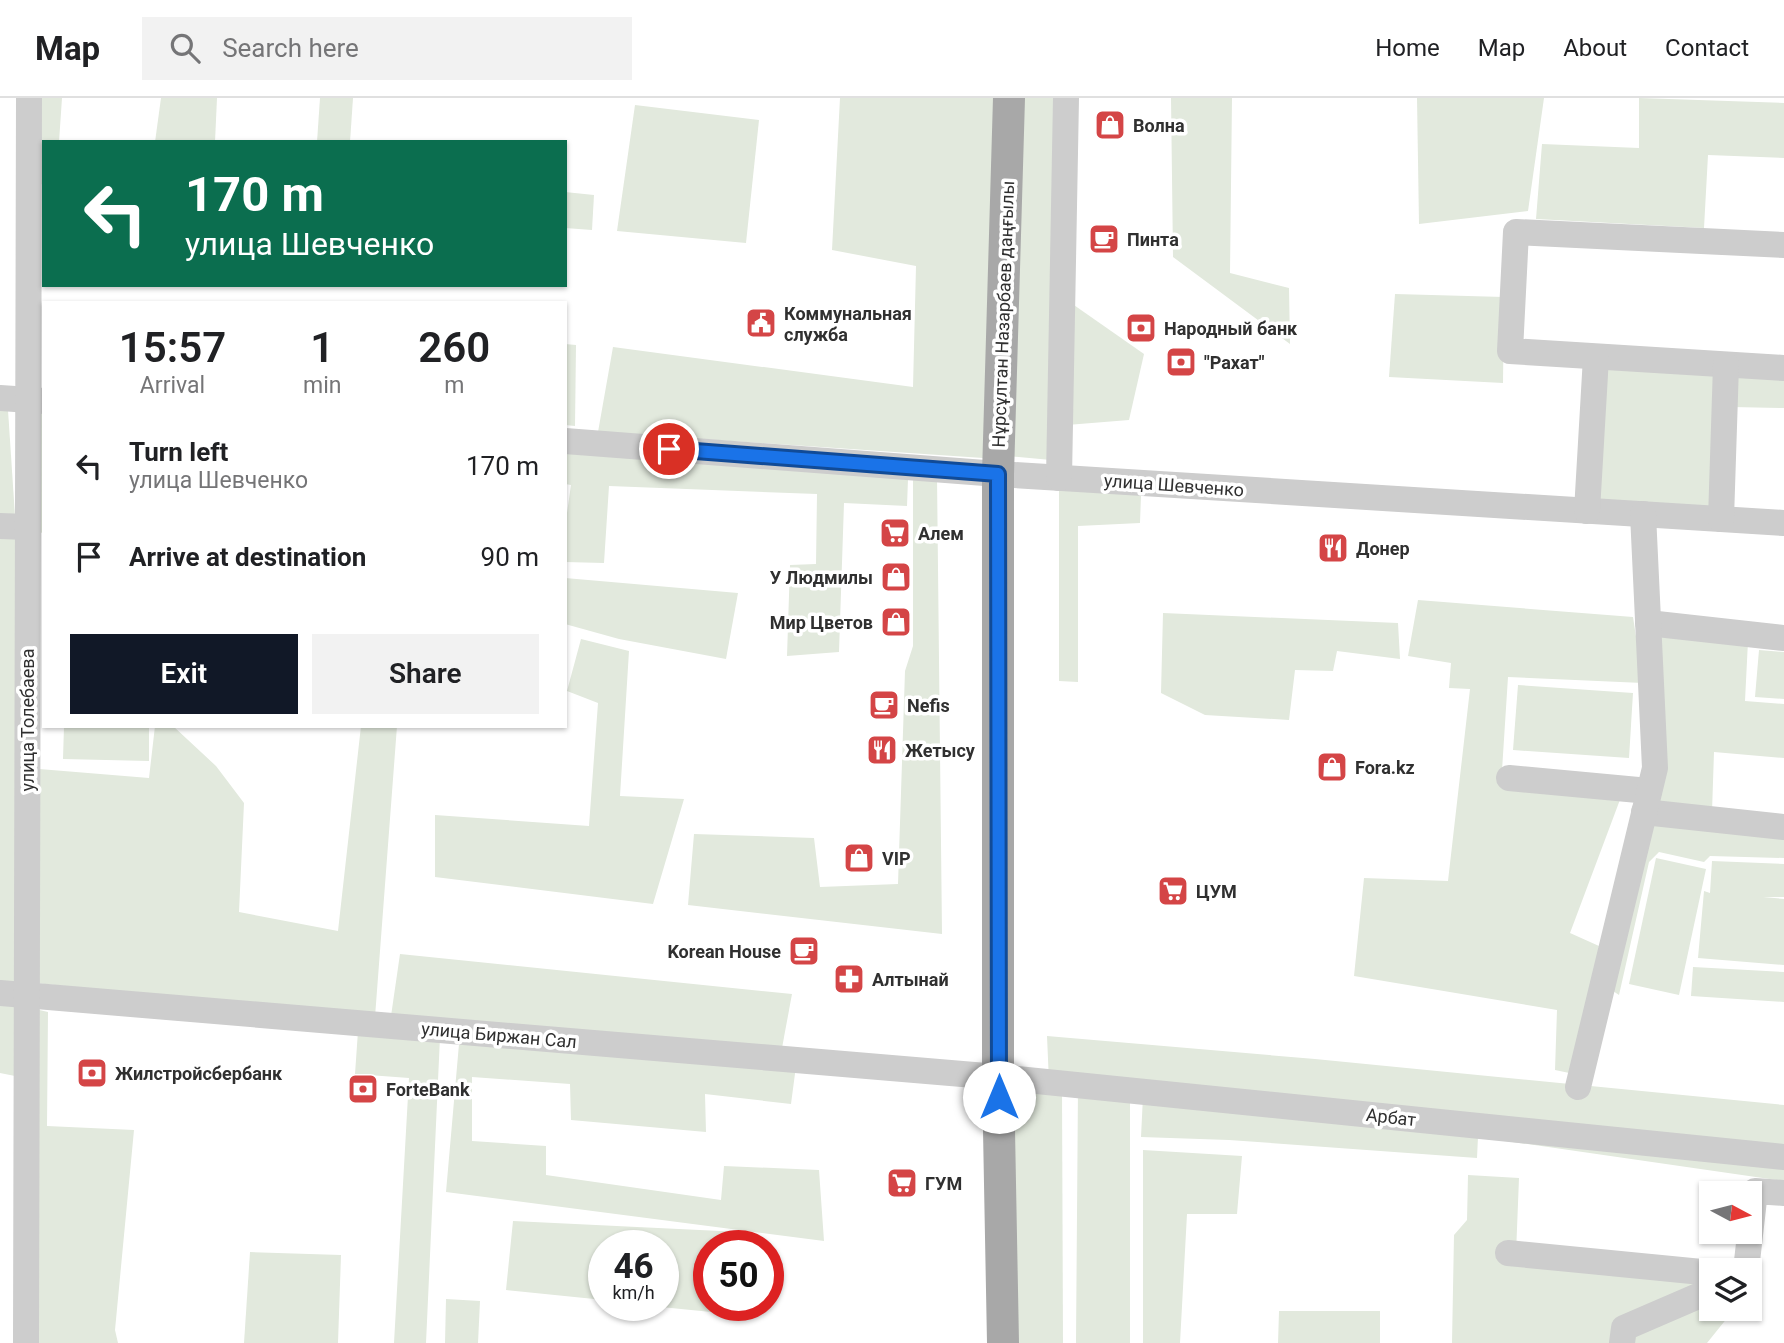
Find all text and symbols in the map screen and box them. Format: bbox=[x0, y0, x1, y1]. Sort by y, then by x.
search box bbox=[142, 17, 632, 80]
text: Map bbox=[35, 29, 100, 68]
icon: search bbox=[166, 29, 204, 67]
text: Search here bbox=[222, 33, 359, 63]
text: Home bbox=[1375, 34, 1440, 62]
text: Map bbox=[1478, 34, 1525, 62]
text: About bbox=[1563, 34, 1627, 62]
text: Contact bbox=[1665, 34, 1749, 62]
shop icon: Волна bbox=[1093, 108, 1127, 142]
place label: Волна bbox=[1133, 115, 1185, 136]
text: 170 m bbox=[185, 166, 324, 223]
icon: left bbox=[70, 168, 161, 259]
street label: Нұрсұлтан Назарбаев даңғылы bbox=[988, 180, 1018, 448]
cafe icon: Пинта bbox=[1087, 222, 1121, 256]
text: улица Шевченко bbox=[185, 225, 434, 263]
place label: Пинта bbox=[1127, 229, 1179, 250]
place label: Коммунальная служба bbox=[784, 303, 912, 345]
public building icon: Коммунальная служба bbox=[744, 306, 778, 340]
bank icon: Народный банк bbox=[1124, 311, 1158, 345]
place label: Народный банк bbox=[1164, 318, 1298, 339]
text: 15:57 bbox=[119, 323, 226, 372]
text: 1 bbox=[310, 323, 334, 372]
text: 260 bbox=[418, 323, 490, 372]
bank icon: "Рахат" bbox=[1164, 345, 1198, 379]
place label: "Рахат" bbox=[1204, 352, 1265, 373]
text: Arrival bbox=[140, 372, 205, 399]
text: min bbox=[303, 372, 341, 399]
text: m bbox=[444, 372, 464, 399]
pin bbox=[639, 419, 699, 479]
icon: arrive bbox=[650, 430, 688, 468]
text: Turn left bbox=[129, 437, 228, 467]
icon: left bbox=[70, 447, 108, 485]
text: 170 m bbox=[466, 451, 539, 481]
text: улица Шевченко bbox=[129, 467, 308, 494]
street label: улица Шевченко bbox=[1103, 470, 1245, 500]
supermarket icon: Алем bbox=[878, 516, 912, 550]
place label: Алем bbox=[918, 523, 964, 544]
restaurant icon: Донер bbox=[1316, 531, 1350, 565]
icon: arrive bbox=[70, 538, 108, 576]
place label: Донер bbox=[1356, 538, 1410, 559]
text: Arrive at destination bbox=[129, 542, 366, 572]
text: 90 m bbox=[481, 542, 539, 572]
shop icon: У Людмилы bbox=[879, 560, 913, 594]
place label: У Людмилы bbox=[770, 567, 873, 588]
shop icon: Мир Цветов bbox=[879, 605, 913, 639]
place label: Мир Цветов bbox=[770, 612, 873, 633]
button: Exit bbox=[70, 634, 298, 714]
button: Share bbox=[312, 634, 539, 714]
street label: улица Толебаева bbox=[17, 649, 38, 791]
cafe icon: Nefis bbox=[867, 688, 901, 722]
place label: Nefis bbox=[907, 695, 950, 716]
restaurant icon: Жетысу bbox=[865, 733, 899, 767]
place label: Жетысу bbox=[905, 740, 976, 761]
shop icon: Fora.kz bbox=[1315, 750, 1349, 784]
place label: Fora.kz bbox=[1355, 757, 1415, 778]
shop icon: VIP bbox=[842, 841, 876, 875]
place label: VIP bbox=[882, 848, 911, 869]
supermarket icon: ЦУМ bbox=[1156, 874, 1190, 908]
place label: ЦУМ bbox=[1196, 881, 1237, 902]
cafe icon: Korean House bbox=[787, 934, 821, 968]
place label: Korean House bbox=[667, 941, 781, 962]
pharmacy icon: Алтынай bbox=[832, 962, 866, 996]
place label: Алтынай bbox=[872, 969, 949, 990]
street label: улица Биржан Сал bbox=[420, 1018, 578, 1052]
bank icon: Жилстройсбербанк bbox=[75, 1056, 109, 1090]
position arrow bbox=[962, 1060, 1036, 1134]
place label: Жилстройсбербанк bbox=[115, 1063, 283, 1084]
bank icon: ForteBank bbox=[346, 1072, 380, 1106]
place label: ForteBank bbox=[386, 1079, 470, 1100]
street label: Арбат bbox=[1365, 1104, 1417, 1130]
supermarket icon: ГУМ bbox=[885, 1166, 919, 1200]
place label: ГУМ bbox=[925, 1173, 962, 1194]
north arrow bbox=[1699, 1181, 1762, 1244]
map controls bbox=[1699, 1181, 1762, 1321]
speed limit sign: 50 bbox=[693, 1230, 784, 1321]
text: 46 bbox=[613, 1246, 654, 1287]
button: layers bbox=[1699, 1258, 1762, 1321]
text: km/h bbox=[612, 1282, 655, 1303]

